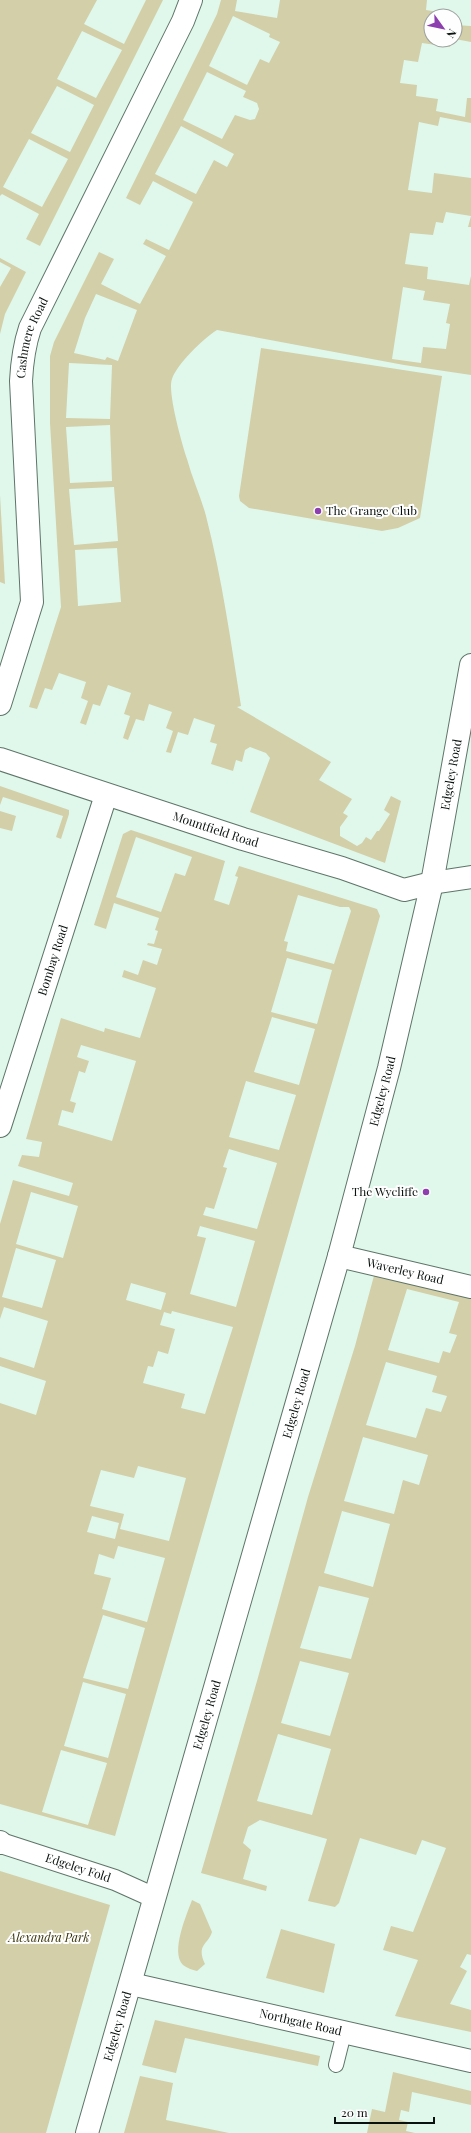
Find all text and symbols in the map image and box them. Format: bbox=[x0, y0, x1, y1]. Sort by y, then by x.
north arrow bbox=[423, 8, 463, 48]
text: N bbox=[443, 26, 460, 41]
street label: Cashmere Road bbox=[12, 294, 51, 379]
place label: The Grange Club bbox=[326, 502, 417, 518]
marker: The Grange Club bbox=[313, 506, 323, 516]
street label: Edgeley Road bbox=[436, 738, 465, 811]
street label: Mountfield Road bbox=[171, 807, 261, 850]
street label: Bombay Road bbox=[33, 923, 71, 997]
street label: Edgeley Road bbox=[365, 1054, 399, 1128]
place label: The Wycliffe bbox=[352, 1183, 418, 1199]
marker: The Wycliffe bbox=[421, 1187, 431, 1197]
street label: Waverley Road bbox=[364, 1254, 445, 1287]
street label: Edgeley Road bbox=[278, 1366, 313, 1440]
street label: Edgeley Road bbox=[189, 1678, 224, 1751]
street label: Edgeley Fold bbox=[44, 1849, 113, 1885]
park label: Alexandra Park bbox=[7, 1929, 89, 1945]
street label: Edgeley Road bbox=[99, 1989, 134, 2063]
street label: Northgate Road bbox=[258, 2004, 344, 2039]
scale bar bbox=[335, 2099, 434, 2125]
text: 20 m bbox=[341, 2104, 368, 2120]

